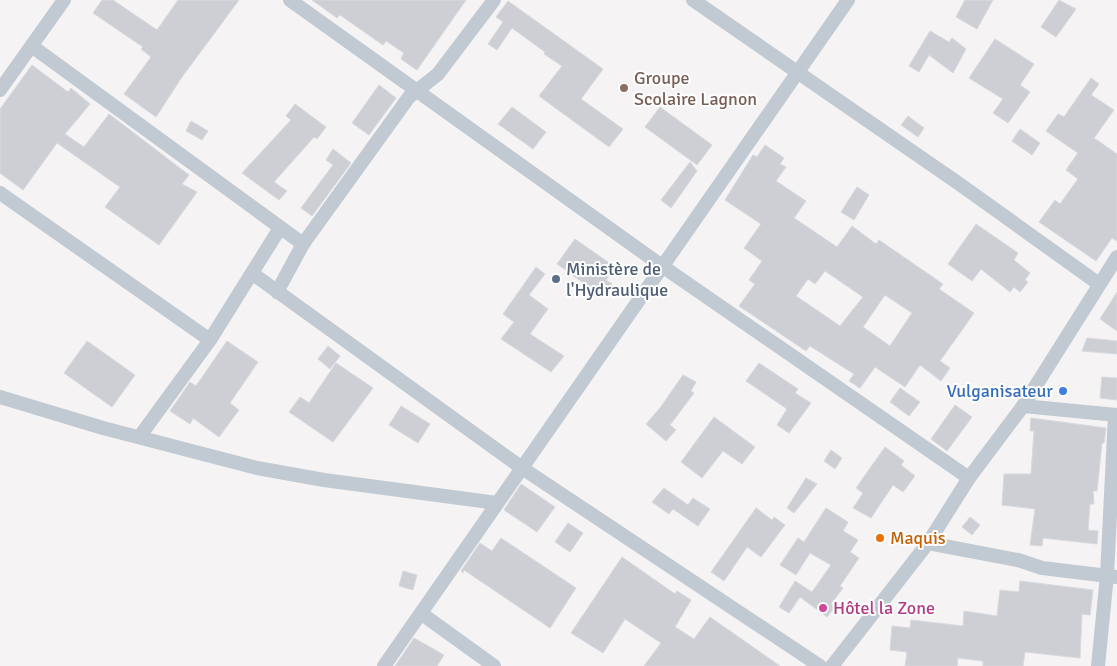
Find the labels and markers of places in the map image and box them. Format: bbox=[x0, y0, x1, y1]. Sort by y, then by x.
place label: Groupe Scolaire Lagnon bbox=[634, 67, 757, 110]
marker: Groupe Scolaire Lagnon bbox=[618, 82, 630, 94]
place label: Ministère de l'Hydraulique bbox=[566, 258, 668, 301]
marker: Ministère de l'Hydraulique bbox=[550, 273, 562, 285]
place label: Vulganisateur bbox=[946, 380, 1053, 402]
marker: Vulganisateur bbox=[1057, 385, 1069, 397]
place label: Maquis bbox=[890, 527, 946, 549]
marker: Maquis bbox=[874, 532, 886, 544]
place label: Hôtel la Zone bbox=[833, 597, 935, 619]
marker: Hôtel la Zone bbox=[817, 602, 829, 614]

